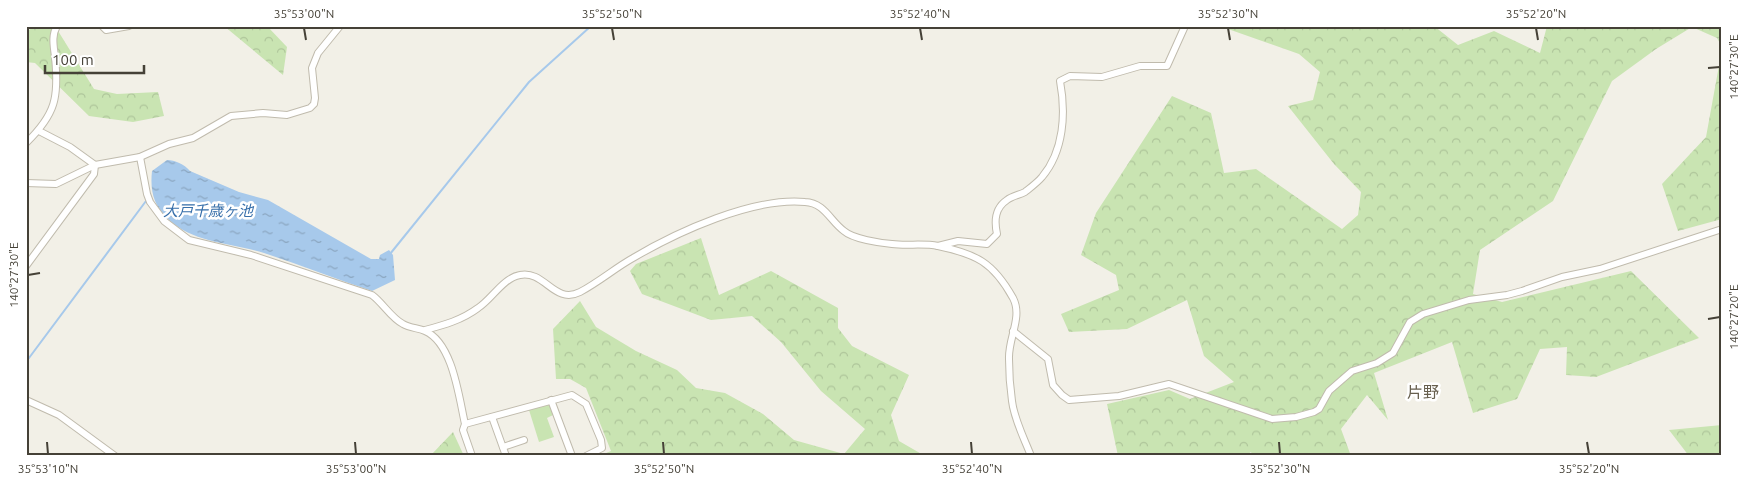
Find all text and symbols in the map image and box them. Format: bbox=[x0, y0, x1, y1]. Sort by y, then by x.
text: 35°53'00"N bbox=[274, 7, 334, 20]
text: 35°52'50"N bbox=[582, 7, 642, 20]
text: 35°52'40"N bbox=[890, 7, 950, 20]
text: 35°52'30"N bbox=[1198, 7, 1258, 20]
text: 35°52'20"N bbox=[1506, 7, 1566, 20]
text: 140°27'30"E bbox=[1727, 34, 1740, 100]
scale bar bbox=[45, 42, 144, 74]
text: 100 m bbox=[52, 51, 94, 68]
water label: 大戸千歳ヶ池 bbox=[163, 202, 255, 219]
text: 140°27'30"E bbox=[7, 242, 20, 308]
text: 140°27'20"E bbox=[1727, 284, 1740, 350]
district label: 片野 bbox=[1407, 383, 1439, 401]
text: 35°53'10"N bbox=[18, 462, 78, 475]
text: 35°53'00"N bbox=[326, 462, 386, 475]
text: 35°52'50"N bbox=[634, 462, 694, 475]
text: 35°52'40"N bbox=[942, 462, 1002, 475]
text: 35°52'30"N bbox=[1250, 462, 1310, 475]
text: 35°52'20"N bbox=[1559, 462, 1619, 475]

